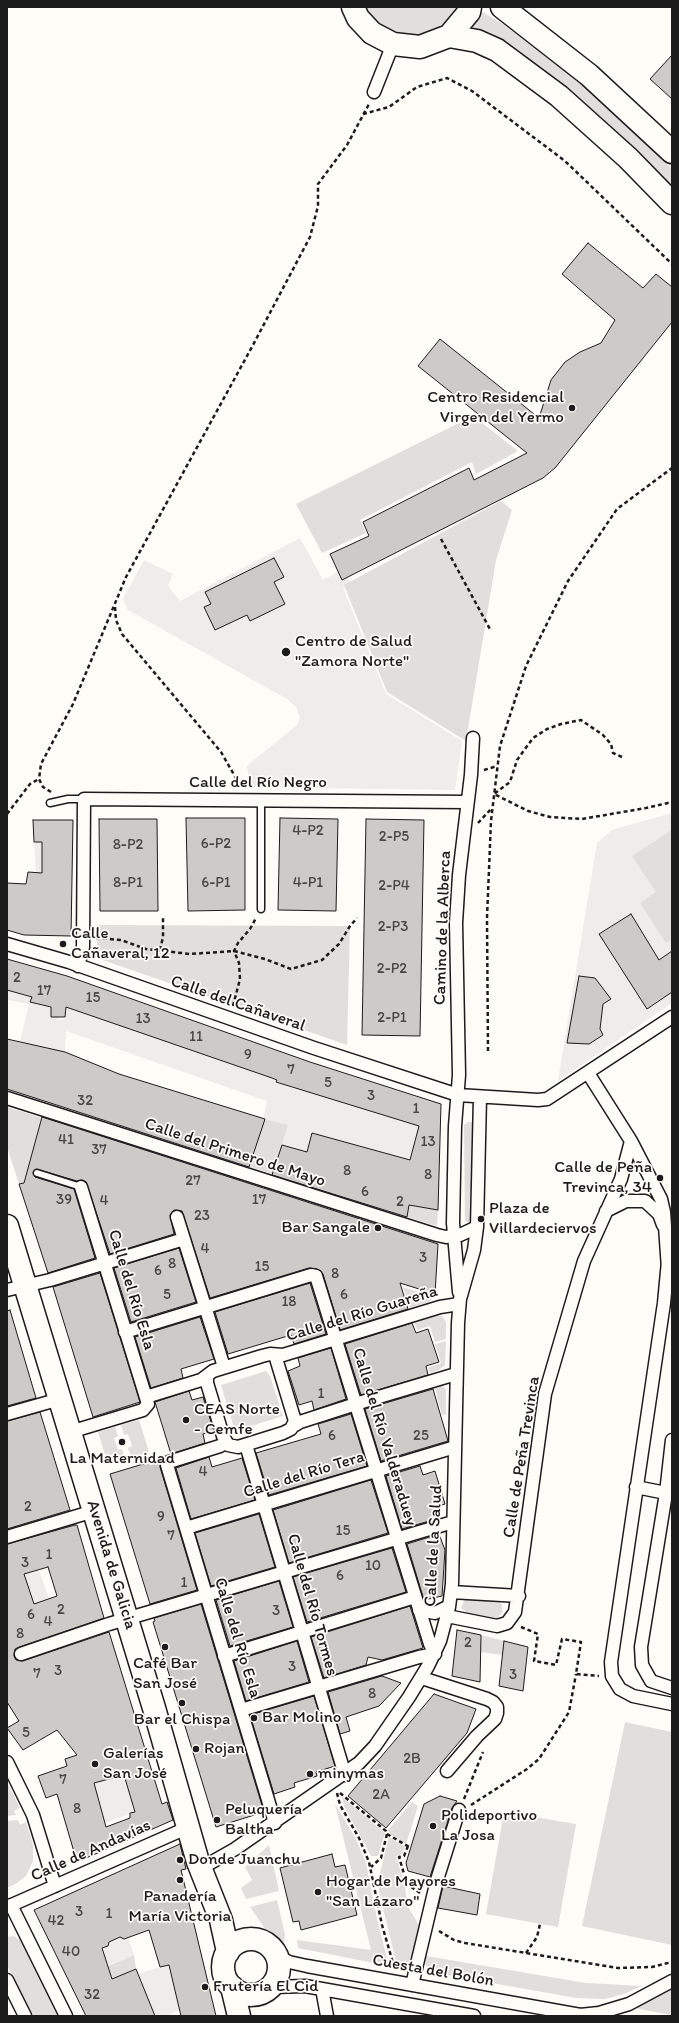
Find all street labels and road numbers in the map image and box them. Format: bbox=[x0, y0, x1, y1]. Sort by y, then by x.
street label: Calle del Río Negro bbox=[189, 773, 327, 793]
street label: Camino de la Alberca bbox=[430, 850, 456, 1006]
street label: Calle del Cañaveral bbox=[168, 971, 308, 1037]
street label: Calle del Primero de Mayo bbox=[142, 1114, 328, 1192]
street label: Calle del Río Esla bbox=[103, 1227, 159, 1353]
street label: Calle del Río Guareña bbox=[284, 1281, 440, 1347]
street label: Calle del Río Valderaduey bbox=[347, 1346, 421, 1528]
street label: Calle de Peña Trevinca bbox=[499, 1375, 545, 1539]
street label: Calle del Río Tera bbox=[241, 1447, 367, 1503]
street label: Calle de la Salud bbox=[421, 1485, 447, 1607]
street label: Avenida de Galicia bbox=[82, 1498, 140, 1632]
street label: Calle del Río Tormes bbox=[282, 1531, 342, 1679]
street label: Calle del Río Esla bbox=[209, 1575, 265, 1701]
street label: Calle de Andavías bbox=[28, 1815, 154, 1887]
street label: Cuesta del Bolón bbox=[371, 1950, 495, 1992]

